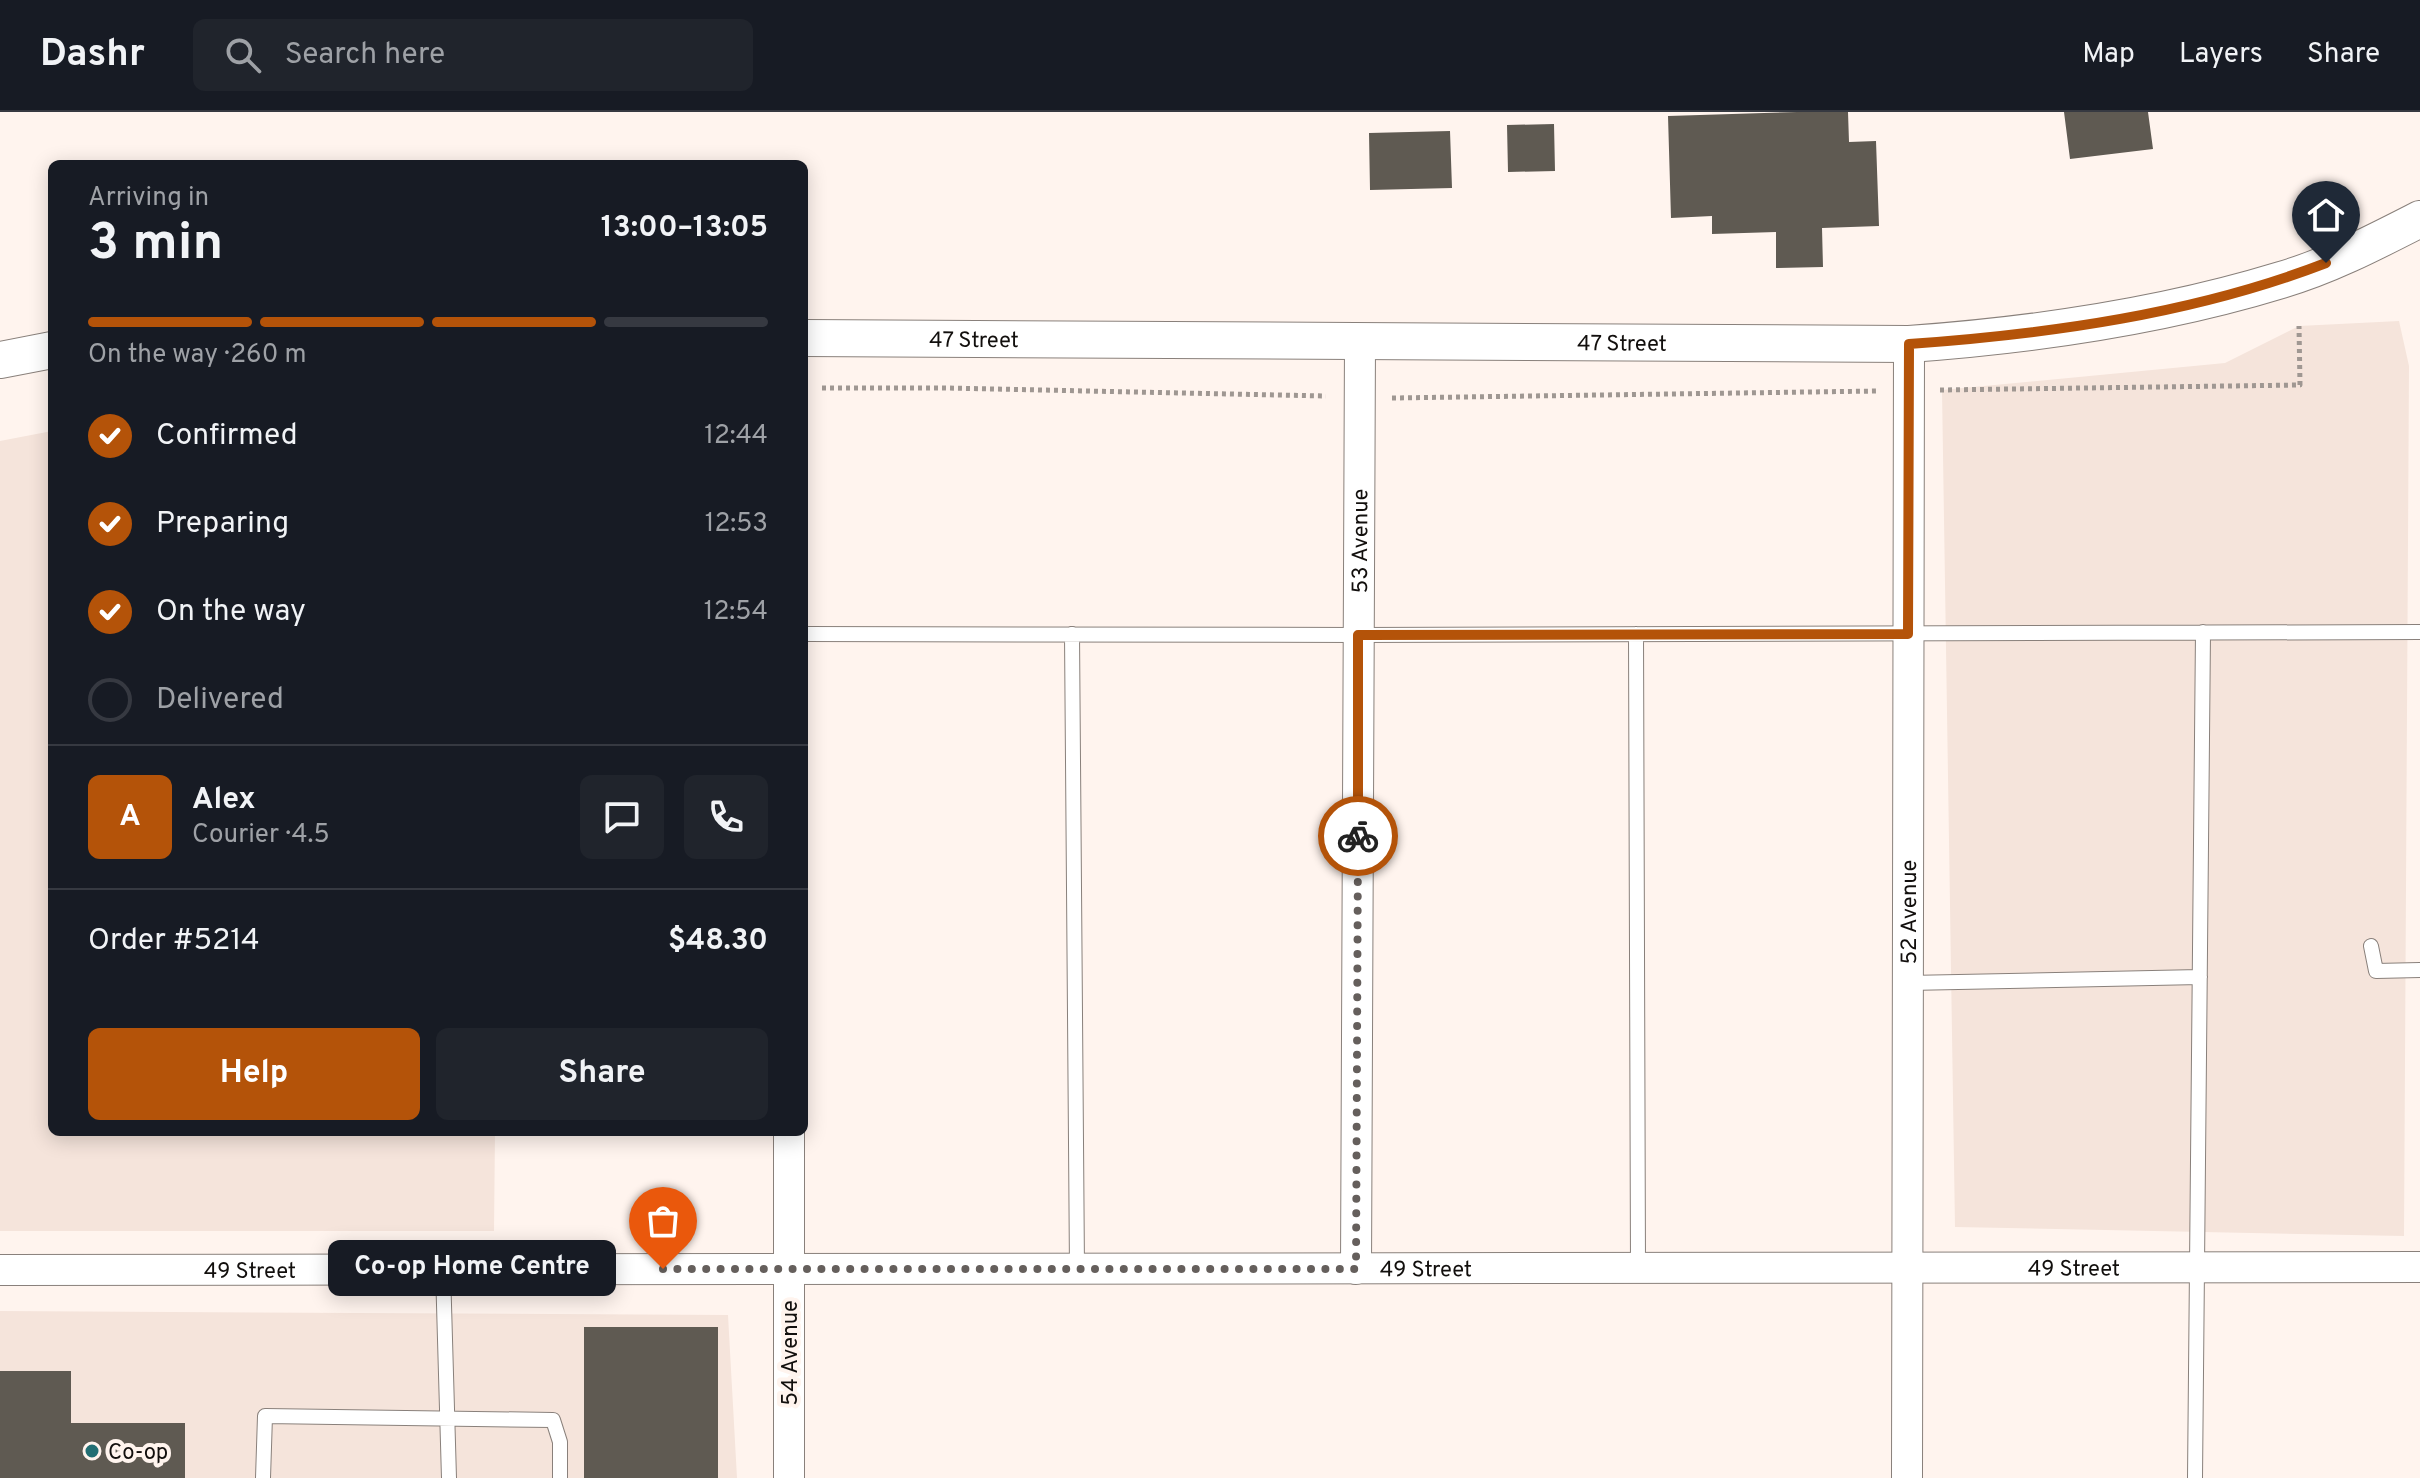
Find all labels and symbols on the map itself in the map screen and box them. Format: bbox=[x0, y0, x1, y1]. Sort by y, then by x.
pin bbox=[2292, 181, 2360, 263]
street label: 47 Street bbox=[929, 328, 1019, 355]
street label: 47 Street bbox=[1577, 331, 1667, 359]
street label: 53 Avenue bbox=[1348, 489, 1375, 593]
courier bbox=[1318, 796, 1398, 876]
street label: 52 Avenue bbox=[1897, 860, 1924, 964]
pin bbox=[629, 1187, 697, 1269]
callout: Co-op Home Centre bbox=[327, 1241, 615, 1297]
street label: 49 Street bbox=[2028, 1256, 2120, 1283]
street label: 49 Street bbox=[1380, 1257, 1472, 1284]
street label: 49 Street bbox=[204, 1259, 296, 1286]
street label: 54 Avenue bbox=[778, 1300, 805, 1406]
place label: Co-op bbox=[108, 1440, 168, 1467]
marker: Co-op bbox=[83, 1442, 101, 1460]

